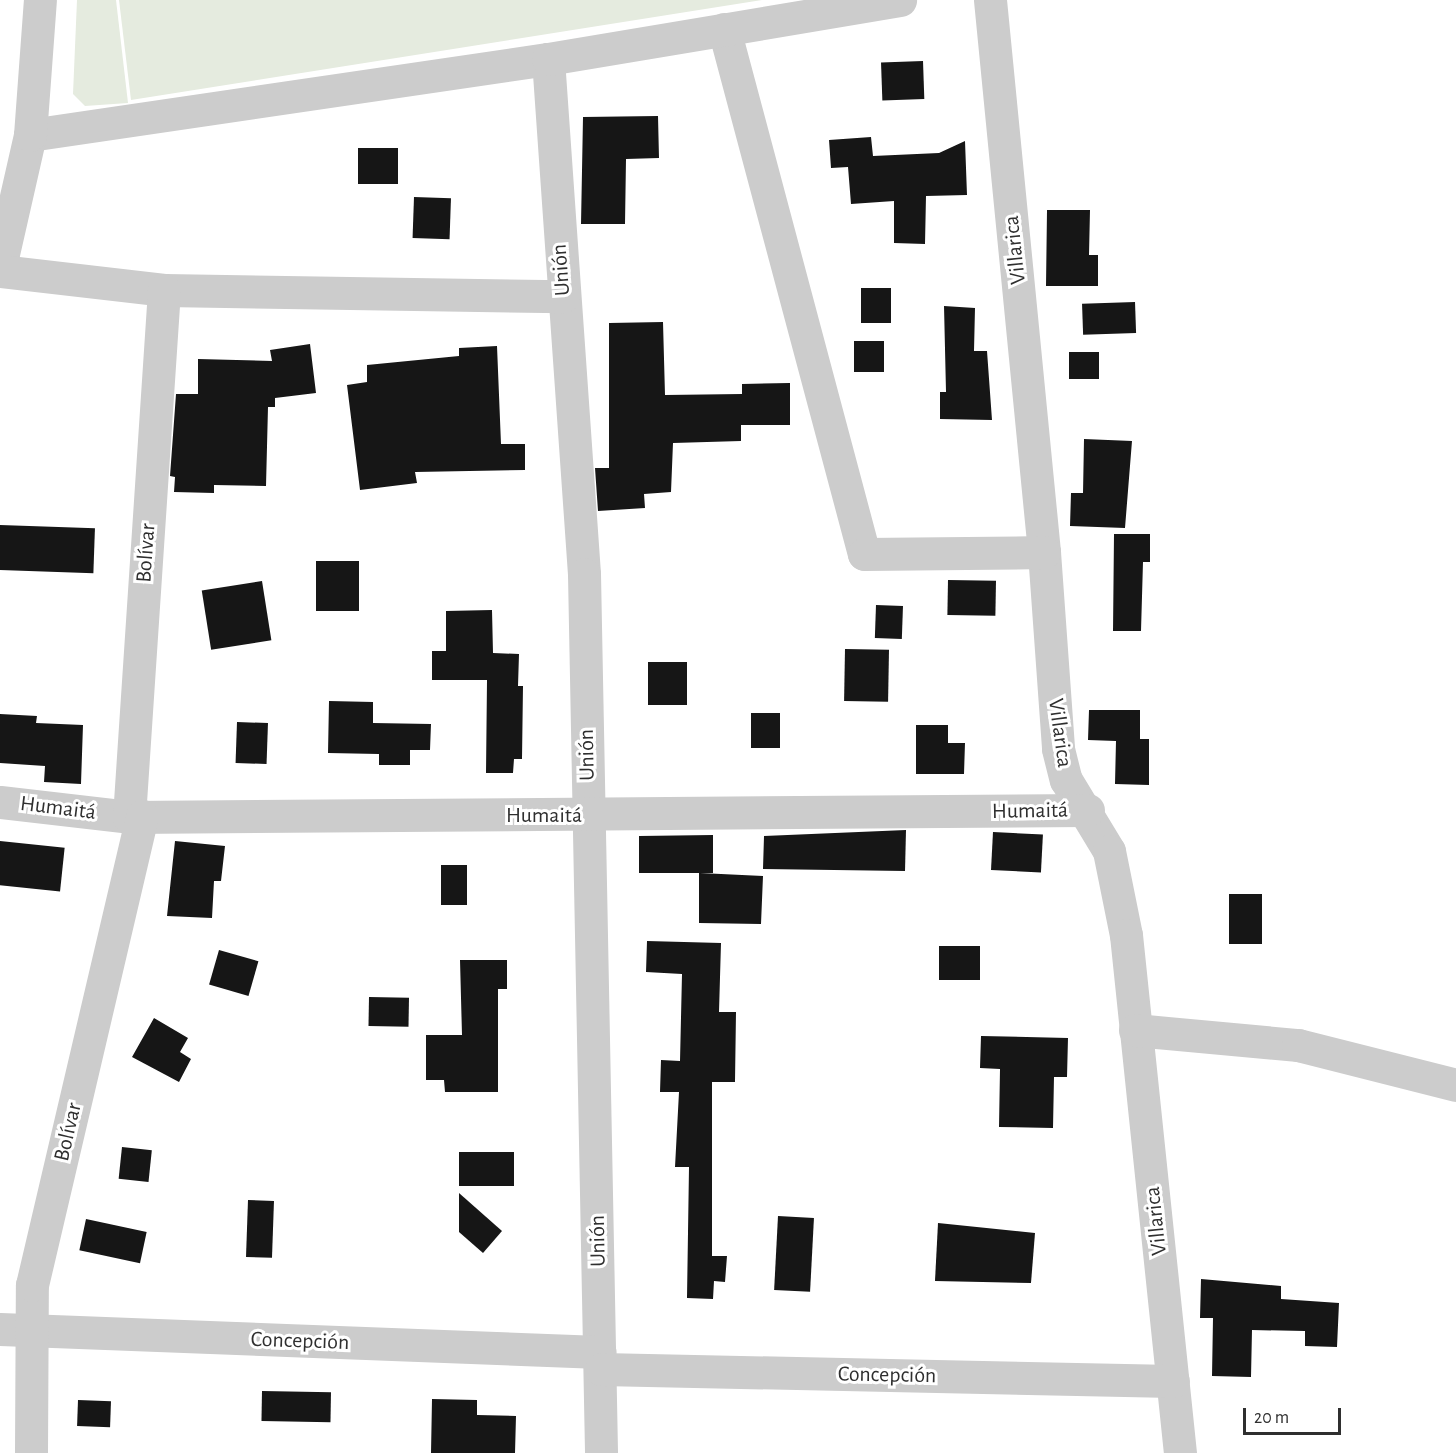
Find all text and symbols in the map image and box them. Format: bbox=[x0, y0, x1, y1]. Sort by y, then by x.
street label: Villarica bbox=[998, 214, 1032, 286]
street label: Unión bbox=[546, 243, 576, 297]
street label: Bolívar bbox=[131, 523, 161, 583]
street label: Villarica bbox=[1042, 697, 1078, 769]
street label: Unión bbox=[573, 729, 601, 781]
street label: Humaitá bbox=[19, 790, 97, 826]
street label: Humaitá bbox=[992, 797, 1068, 825]
street label: Humaitá bbox=[506, 803, 582, 829]
street label: Bolívar bbox=[48, 1100, 88, 1164]
street label: Villarica bbox=[1139, 1185, 1173, 1257]
street label: Unión bbox=[584, 1215, 612, 1267]
street label: Concepción bbox=[250, 1326, 350, 1356]
street label: Concepción bbox=[838, 1361, 936, 1389]
scale bar bbox=[1246, 1396, 1344, 1434]
text: 20 m bbox=[1254, 1409, 1289, 1427]

